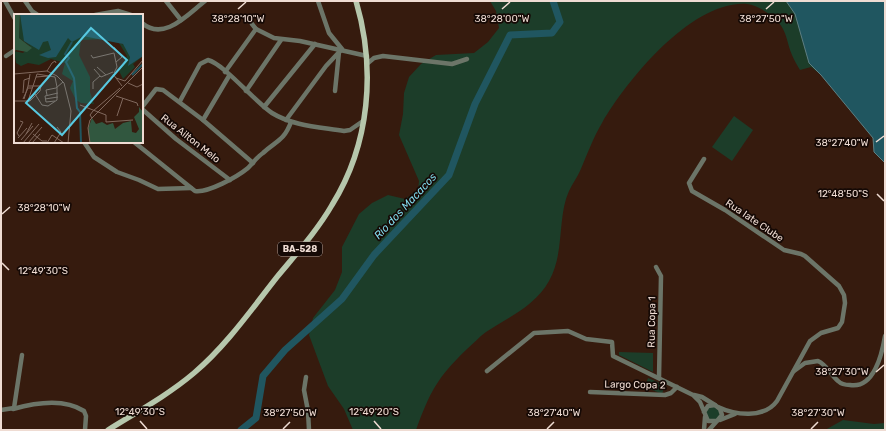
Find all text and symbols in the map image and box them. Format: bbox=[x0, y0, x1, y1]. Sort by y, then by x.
text: 38°28'10"W bbox=[211, 13, 265, 25]
text: 38°28'00"W bbox=[474, 13, 530, 25]
text: 38°27'50"W bbox=[739, 13, 793, 25]
inset map bbox=[14, 14, 143, 143]
street label: Rua Ailton Melo bbox=[158, 112, 223, 166]
text: 38°27'40"W bbox=[815, 137, 869, 149]
water label: Rio dos Macacos bbox=[371, 170, 440, 242]
text: 12°48'50"S bbox=[818, 188, 868, 200]
street label: Rua Iate Clube bbox=[723, 197, 786, 245]
text: 38°28'10"W bbox=[17, 202, 71, 214]
road number: BA-528 bbox=[278, 242, 322, 256]
text: 12°49'30"S bbox=[18, 265, 68, 277]
street label: Rua Copa 1 bbox=[646, 296, 658, 348]
text: 38°27'30"W bbox=[815, 366, 869, 378]
street label: Largo Copa 2 bbox=[604, 378, 666, 392]
text: 12°49'30"S bbox=[115, 406, 165, 418]
text: 12°49'20"S bbox=[349, 406, 399, 418]
text: 38°27'50"W bbox=[263, 407, 317, 419]
text: 38°27'40"W bbox=[527, 407, 581, 419]
text: 38°27'30"W bbox=[791, 407, 845, 419]

